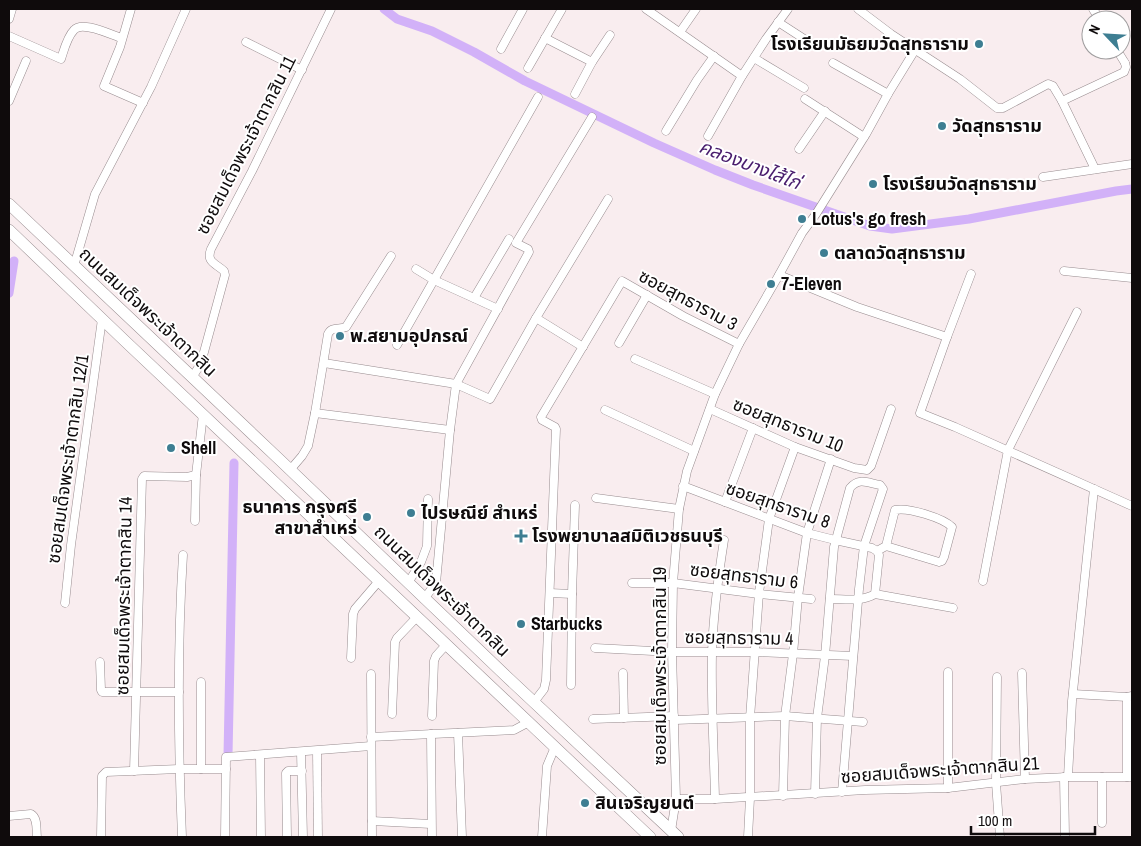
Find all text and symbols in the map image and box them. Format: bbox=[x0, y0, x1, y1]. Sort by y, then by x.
north arrow bbox=[1081, 10, 1131, 60]
text: N bbox=[1084, 22, 1104, 37]
place label: โรงเรียนมัธยมวัดสุทธาราม bbox=[771, 31, 969, 56]
marker: โรงเรียนมัธยมวัดสุทธาราม bbox=[973, 38, 985, 50]
street label: ซอยสมเด็จพระเจ้าตากสิน 11 bbox=[190, 50, 302, 238]
place label: วัดสุทธาราม bbox=[952, 113, 1042, 138]
marker: วัดสุทธาราม bbox=[936, 120, 948, 132]
water label: คลองบางไส้ไก่ bbox=[696, 133, 807, 196]
place label: โรงเรียนวัดสุทธาราม bbox=[883, 171, 1037, 196]
marker: โรงเรียนวัดสุทธาราม bbox=[867, 178, 879, 190]
place label: Lotus's go fresh bbox=[812, 206, 926, 231]
marker: Lotus's go fresh bbox=[796, 213, 808, 225]
place label: ตลาดวัดสุทธาราม bbox=[834, 240, 966, 265]
street label: ถนนสมเด็จพระเจ้าตากสิน bbox=[74, 241, 223, 382]
marker: ตลาดวัดสุทธาราม bbox=[818, 247, 830, 259]
street label: ซอยสุทธาราม 3 bbox=[634, 263, 742, 336]
place label: 7-Eleven bbox=[781, 271, 842, 296]
marker: 7-Eleven bbox=[765, 278, 777, 290]
place label: พ.สยามอุปกรณ์ bbox=[350, 323, 468, 348]
marker: พ.สยามอุปกรณ์ bbox=[334, 330, 346, 342]
street label: ซอยสมเด็จพระเจ้าตากสิน 12/1 bbox=[40, 352, 95, 565]
street label: ซอยสุทธาราม 10 bbox=[729, 391, 847, 458]
place label: Shell bbox=[181, 435, 216, 460]
marker: Shell bbox=[165, 442, 177, 454]
street label: ซอยสุทธาราม 8 bbox=[723, 475, 834, 534]
place label: ธนาคาร กรุงศรี สาขาสำเหร่ bbox=[243, 494, 357, 540]
street label: ซอยสมเด็จพระเจ้าตากสิน 14 bbox=[109, 496, 138, 696]
place label: ไปรษณีย์ สำเหร่ bbox=[421, 500, 538, 525]
marker: ไปรษณีย์ สำเหร่ bbox=[405, 507, 417, 519]
marker: ธนาคาร กรุงศรี สาขาสำเหร่ bbox=[361, 511, 373, 523]
street label: ถนนสมเด็จพระเจ้าตากสิน bbox=[369, 519, 516, 662]
place label: โรงพยาบาลสมิติเวชธนบุรี bbox=[532, 523, 723, 548]
marker: โรงพยาบาลสมิติเวชธนบุรี bbox=[514, 529, 528, 543]
street label: ซอยสุทธาราม 6 bbox=[689, 556, 800, 595]
street label: ซอยสมเด็จพระเจ้าตากสิน 19 bbox=[647, 567, 672, 765]
place label: Starbucks bbox=[531, 611, 602, 636]
marker: Starbucks bbox=[515, 618, 527, 630]
street label: ซอยสุทธาราม 4 bbox=[684, 624, 794, 651]
street label: ซอยสมเด็จพระเจ้าตากสิน 21 bbox=[840, 750, 1041, 789]
place label: สินเจริญยนต์ bbox=[595, 790, 694, 815]
marker: สินเจริญยนต์ bbox=[579, 797, 591, 809]
scale bar bbox=[971, 804, 1095, 836]
text: 100 m bbox=[978, 810, 1012, 831]

